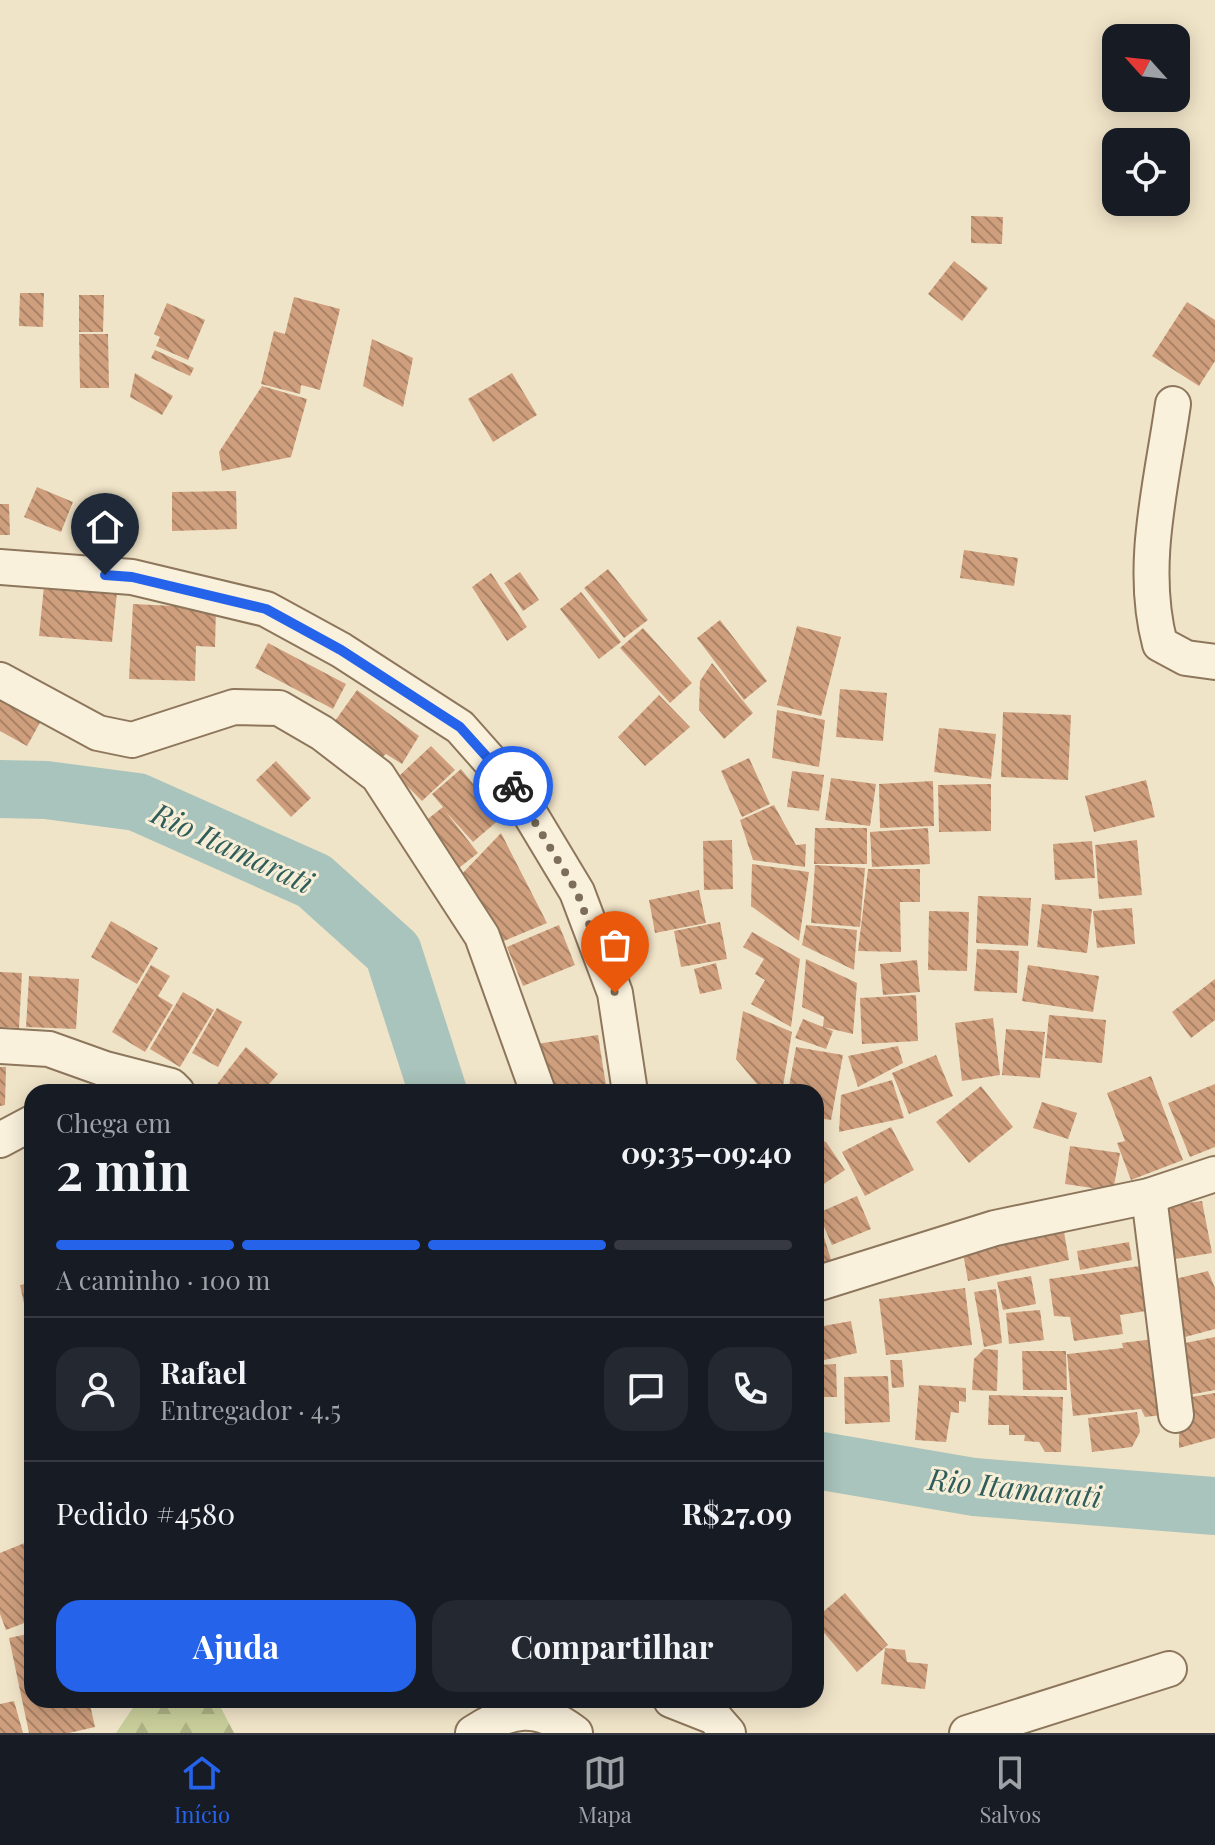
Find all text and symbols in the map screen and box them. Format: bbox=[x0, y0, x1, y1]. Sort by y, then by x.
north arrow bbox=[1102, 24, 1190, 112]
map controls bbox=[1102, 24, 1190, 216]
button: locate bbox=[1102, 128, 1190, 216]
pin bbox=[71, 493, 139, 575]
icon: home bbox=[83, 505, 127, 549]
courier bbox=[473, 746, 553, 826]
icon: bike bbox=[491, 764, 535, 808]
water label: Rio Itamarati bbox=[145, 792, 321, 902]
pin bbox=[581, 911, 649, 993]
icon: bag bbox=[593, 923, 637, 967]
text: Chega em bbox=[56, 1105, 171, 1140]
text: 09:35–09:40 bbox=[621, 1132, 792, 1172]
text: 2 min bbox=[56, 1135, 190, 1204]
text: A caminho · 100 m bbox=[56, 1262, 270, 1297]
button: person bbox=[56, 1347, 140, 1431]
button: chat bbox=[604, 1347, 688, 1431]
button: phone bbox=[708, 1347, 792, 1431]
text: Rafael bbox=[160, 1352, 247, 1392]
text: Entregador · 4.5 bbox=[160, 1392, 341, 1427]
water label: Rio Itamarati bbox=[925, 1458, 1104, 1516]
text: Pedido #4580 bbox=[56, 1493, 235, 1533]
text: R$27.09 bbox=[682, 1493, 792, 1533]
button: Ajuda bbox=[56, 1600, 416, 1692]
button: Compartilhar bbox=[432, 1600, 792, 1692]
tab: Início bbox=[174, 1751, 230, 1829]
tab: Mapa bbox=[578, 1751, 632, 1829]
tab: Salvos bbox=[979, 1751, 1041, 1829]

